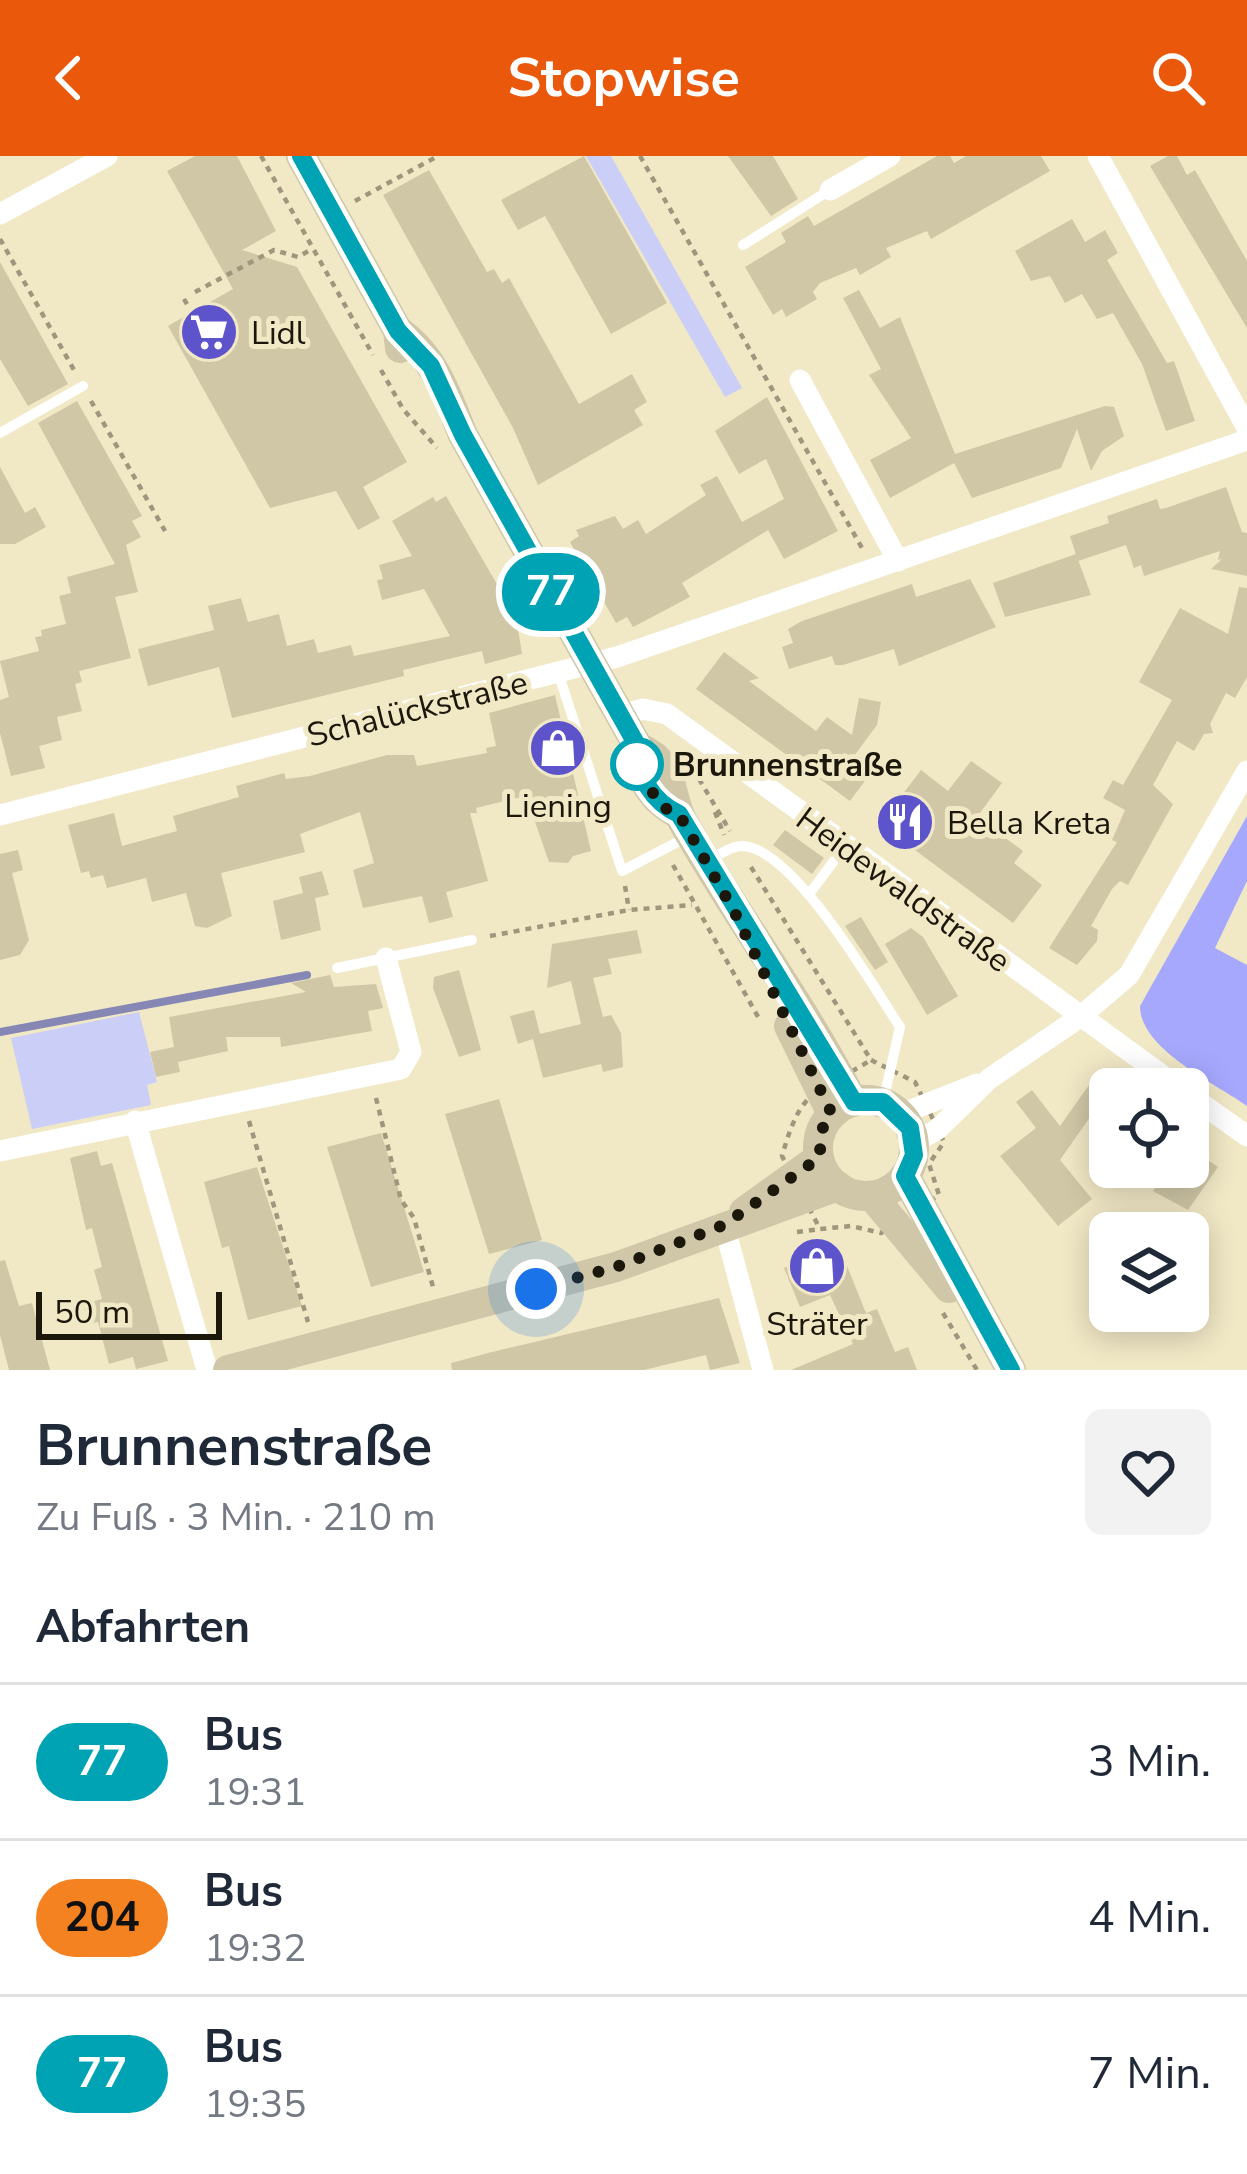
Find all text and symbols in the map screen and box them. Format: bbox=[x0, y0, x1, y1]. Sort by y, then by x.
text: Stopwise bbox=[507, 41, 740, 115]
icon: back bbox=[36, 45, 102, 111]
icon: search bbox=[1145, 45, 1211, 111]
supermarket icon: Lidl bbox=[178, 301, 240, 363]
place label: Lidl bbox=[251, 311, 306, 356]
line badge: 77 bbox=[497, 553, 605, 631]
text: 77 bbox=[526, 563, 576, 620]
street label: Schalückstraße bbox=[302, 660, 532, 759]
shop icon: Liening bbox=[527, 717, 589, 779]
marker: Brunnenstraße bbox=[612, 739, 662, 789]
place label: Brunnenstraße bbox=[673, 743, 902, 788]
place label: Liening bbox=[504, 784, 612, 829]
restaurant icon: Bella Kreta bbox=[874, 791, 936, 853]
street label: Heidewaldstraße bbox=[787, 797, 1019, 983]
place label: Bella Kreta bbox=[947, 801, 1111, 846]
map controls bbox=[1089, 1068, 1209, 1332]
button: locate bbox=[1089, 1068, 1209, 1188]
button: layers bbox=[1089, 1212, 1209, 1332]
shop icon: Sträter bbox=[786, 1235, 848, 1297]
your location bbox=[506, 1259, 566, 1319]
scale bar bbox=[36, 1286, 222, 1339]
text: 50 m bbox=[54, 1290, 130, 1335]
place label: Sträter bbox=[766, 1302, 868, 1347]
text: Brunnenstraße bbox=[36, 1407, 432, 1485]
button: heart bbox=[1085, 1409, 1211, 1535]
text: Zu Fuß · 3 Min. · 210 m bbox=[36, 1491, 436, 1544]
text: Abfahrten bbox=[36, 1597, 250, 1658]
text: Bus bbox=[204, 1705, 283, 1766]
text: 3 Min. bbox=[1088, 1731, 1211, 1792]
text: 77 bbox=[77, 1733, 127, 1790]
text: 19:31 bbox=[204, 1766, 307, 1819]
text: Bus bbox=[204, 1861, 283, 1922]
text: 4 Min. bbox=[1088, 1887, 1211, 1948]
text: 204 bbox=[64, 1889, 140, 1946]
text: 19:32 bbox=[204, 1922, 307, 1975]
text: Bus bbox=[204, 2017, 283, 2078]
text: 7 Min. bbox=[1088, 2043, 1211, 2104]
text: 77 bbox=[77, 2045, 127, 2102]
text: 19:35 bbox=[204, 2078, 307, 2131]

